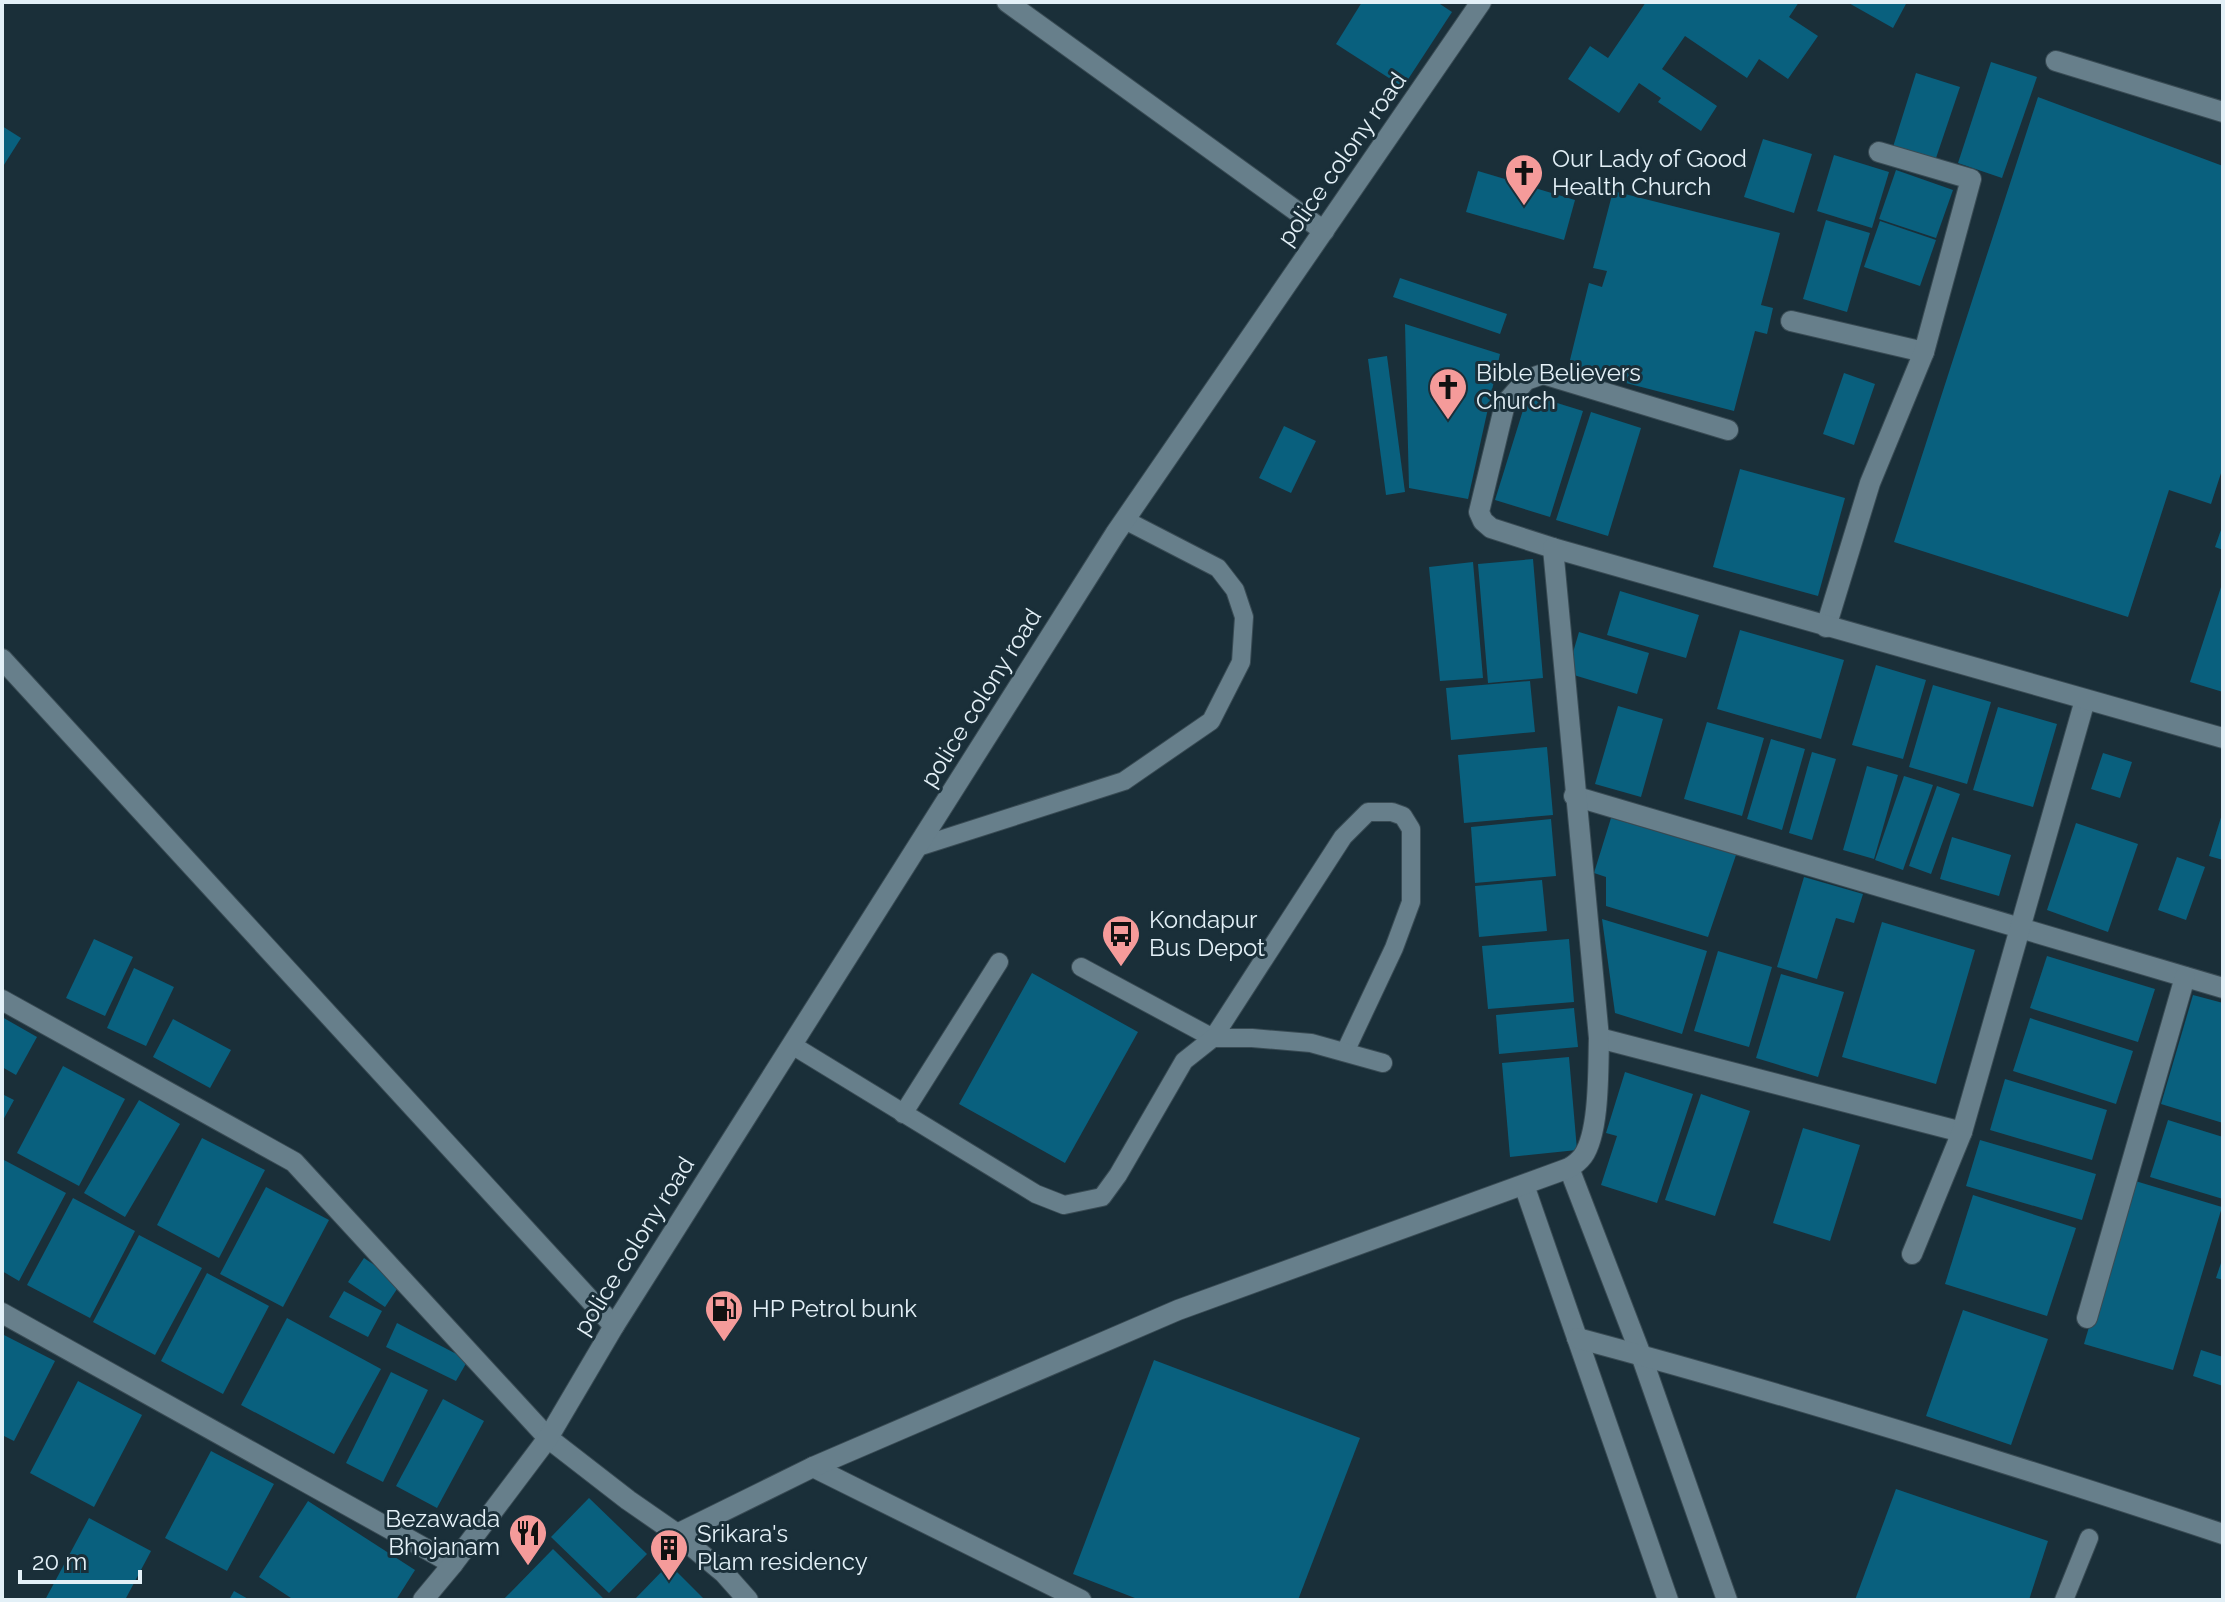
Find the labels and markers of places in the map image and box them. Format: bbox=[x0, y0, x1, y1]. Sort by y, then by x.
place label: Our Lady of Good Health Church bbox=[1552, 144, 1747, 201]
church icon: Our Lady of Good Health Church bbox=[1503, 152, 1545, 207]
place label: Bible Believers Church bbox=[1476, 358, 1641, 415]
church icon: Bible Believers Church bbox=[1427, 366, 1469, 421]
place label: Kondapur Bus Depot bbox=[1149, 905, 1265, 962]
bus stop icon: Kondapur Bus Depot bbox=[1100, 913, 1142, 968]
fuel station icon: HP Petrol bunk bbox=[703, 1288, 745, 1343]
place label: HP Petrol bunk bbox=[752, 1294, 917, 1323]
place label: Bezawada Bhojanam bbox=[385, 1504, 500, 1561]
restaurant icon: Bezawada Bhojanam bbox=[507, 1512, 549, 1567]
place label: Srikara's Plam residency bbox=[697, 1519, 868, 1576]
building icon: Srikara's Plam residency bbox=[648, 1527, 690, 1582]

